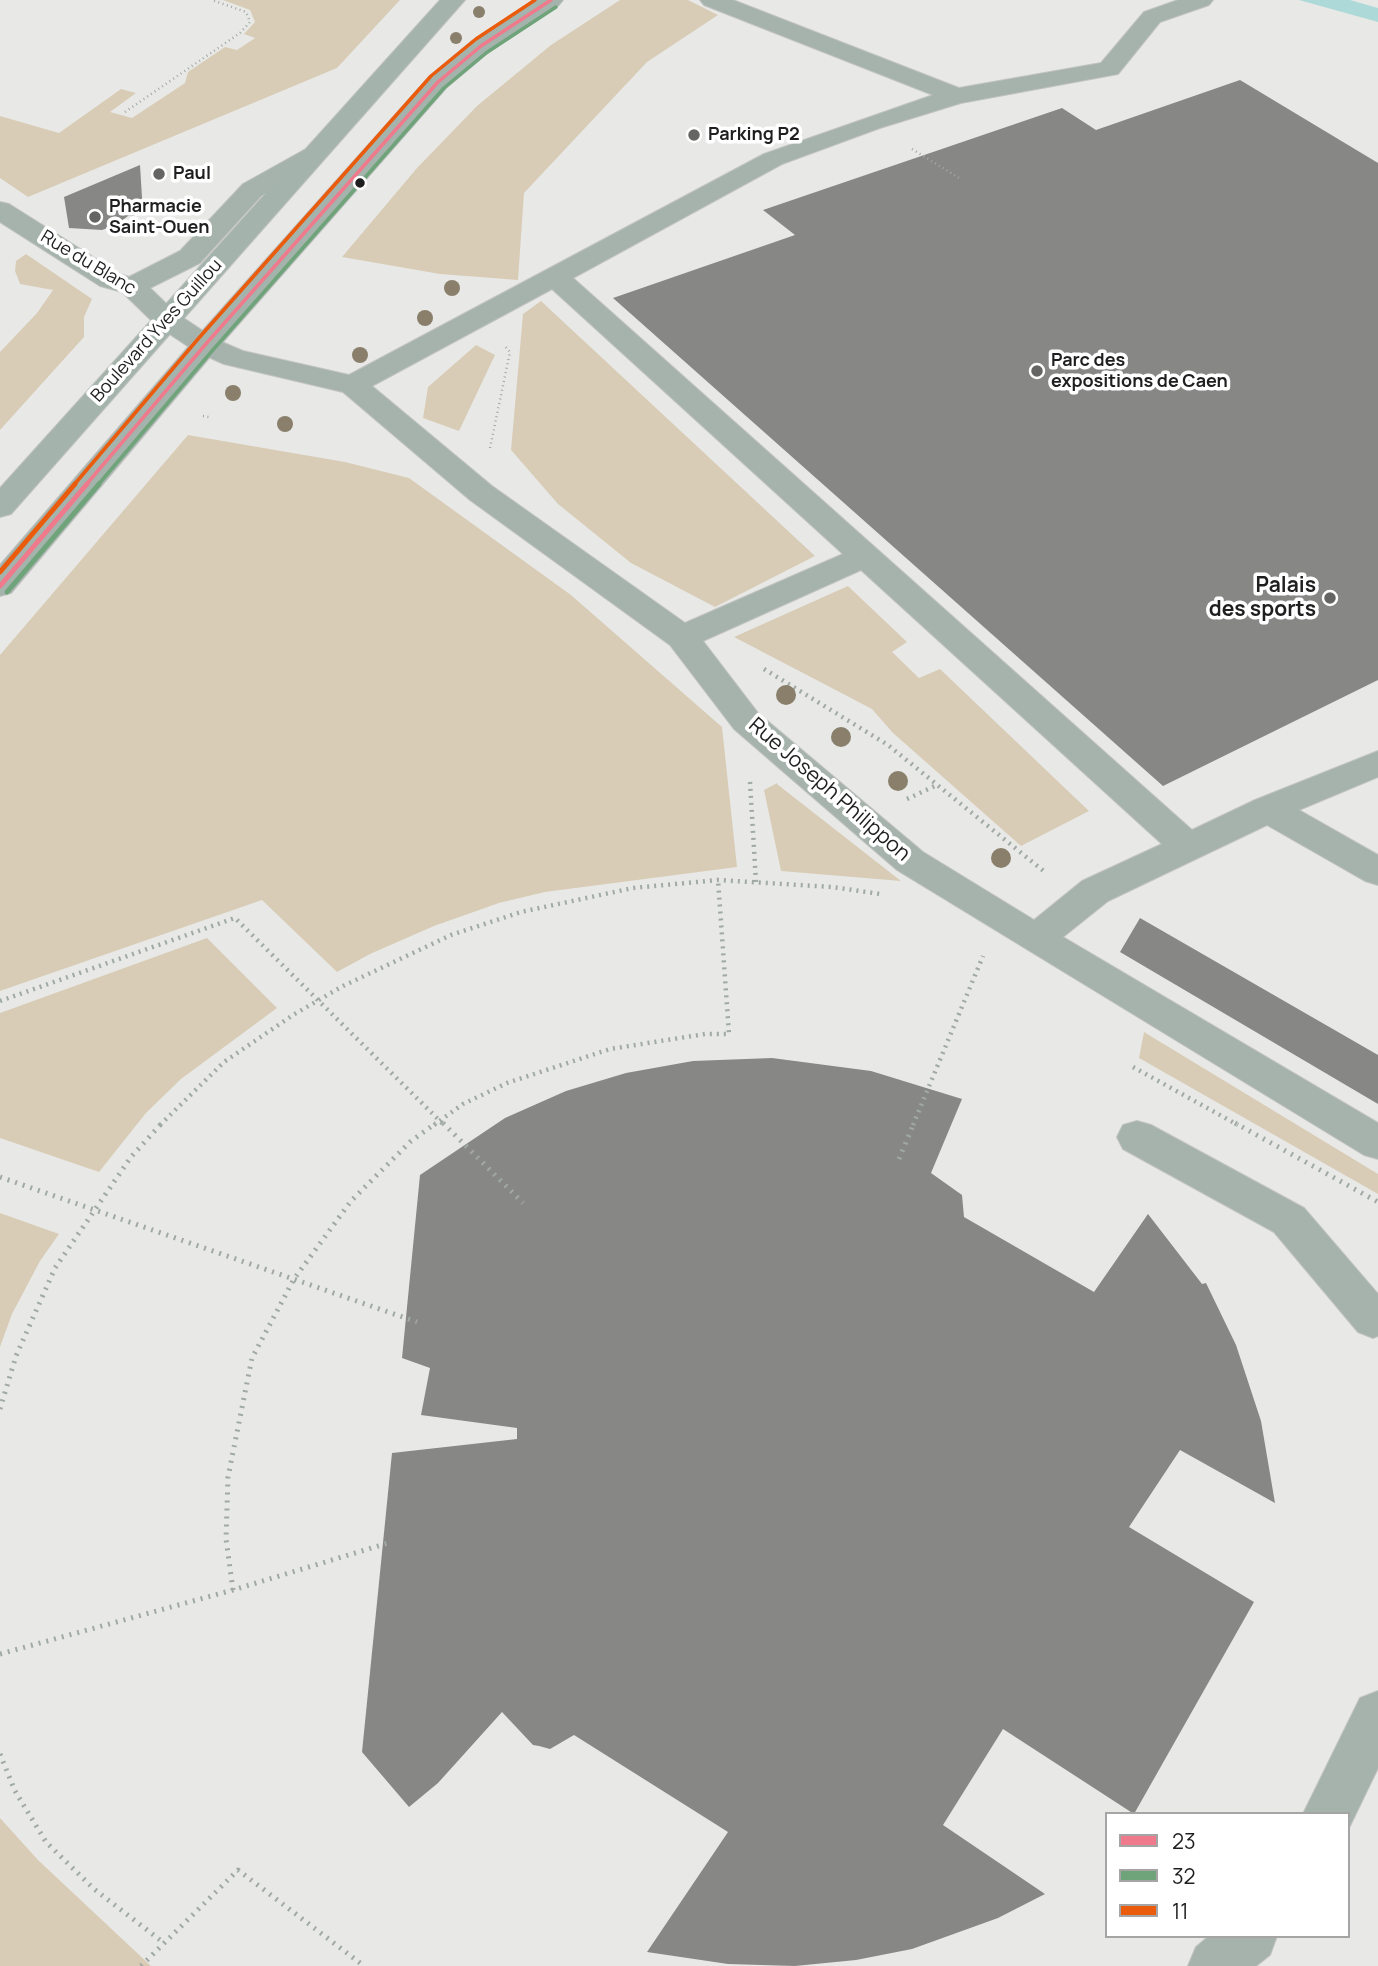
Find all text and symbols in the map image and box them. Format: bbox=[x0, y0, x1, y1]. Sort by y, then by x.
place label: Parking P2 bbox=[708, 124, 800, 146]
marker: Parking P2 bbox=[686, 127, 702, 143]
place label: Paul bbox=[173, 163, 211, 185]
marker: Paul bbox=[151, 166, 167, 182]
unlabelled marker bbox=[353, 176, 367, 190]
place label: Pharmacie Saint-Ouen bbox=[109, 196, 209, 238]
marker: Pharmacie Saint-Ouen bbox=[87, 209, 103, 225]
street label: Rue du Blanc bbox=[37, 226, 139, 300]
street label: Boulevard Yves Guillou bbox=[87, 255, 227, 407]
place label: Parc des expositions de Caen bbox=[1051, 350, 1228, 392]
marker: Parc des expositions de Caen bbox=[1029, 363, 1045, 379]
place label: Palais des sports bbox=[1209, 573, 1316, 623]
marker: Palais des sports bbox=[1322, 590, 1338, 606]
street label: Rue Joseph Philippon bbox=[743, 713, 915, 867]
legend bbox=[1105, 1812, 1350, 1938]
text: 23 bbox=[1172, 1827, 1196, 1855]
text: 32 bbox=[1172, 1862, 1196, 1890]
text: 11 bbox=[1172, 1897, 1188, 1925]

